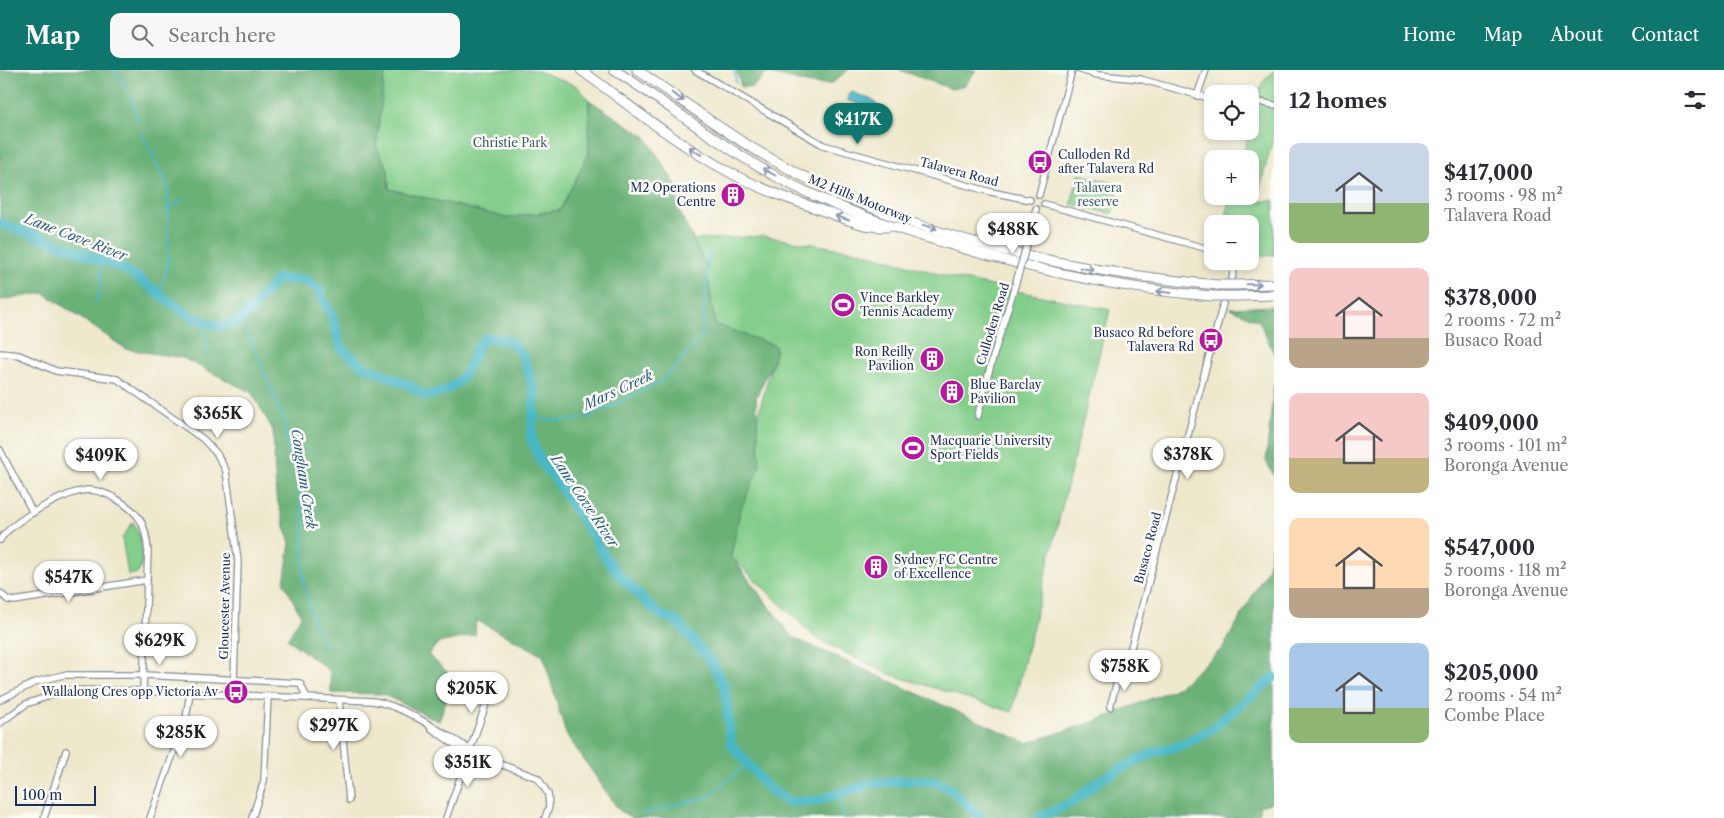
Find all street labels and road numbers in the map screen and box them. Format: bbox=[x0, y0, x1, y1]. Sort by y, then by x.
street label: Talavera Road bbox=[918, 154, 1001, 189]
street label: M2 Hills Motorway bbox=[806, 171, 914, 226]
street label: Culloden Road bbox=[973, 280, 1012, 367]
street label: Busaco Road bbox=[1131, 510, 1164, 585]
street label: Gloucester Avenue bbox=[216, 552, 233, 660]

